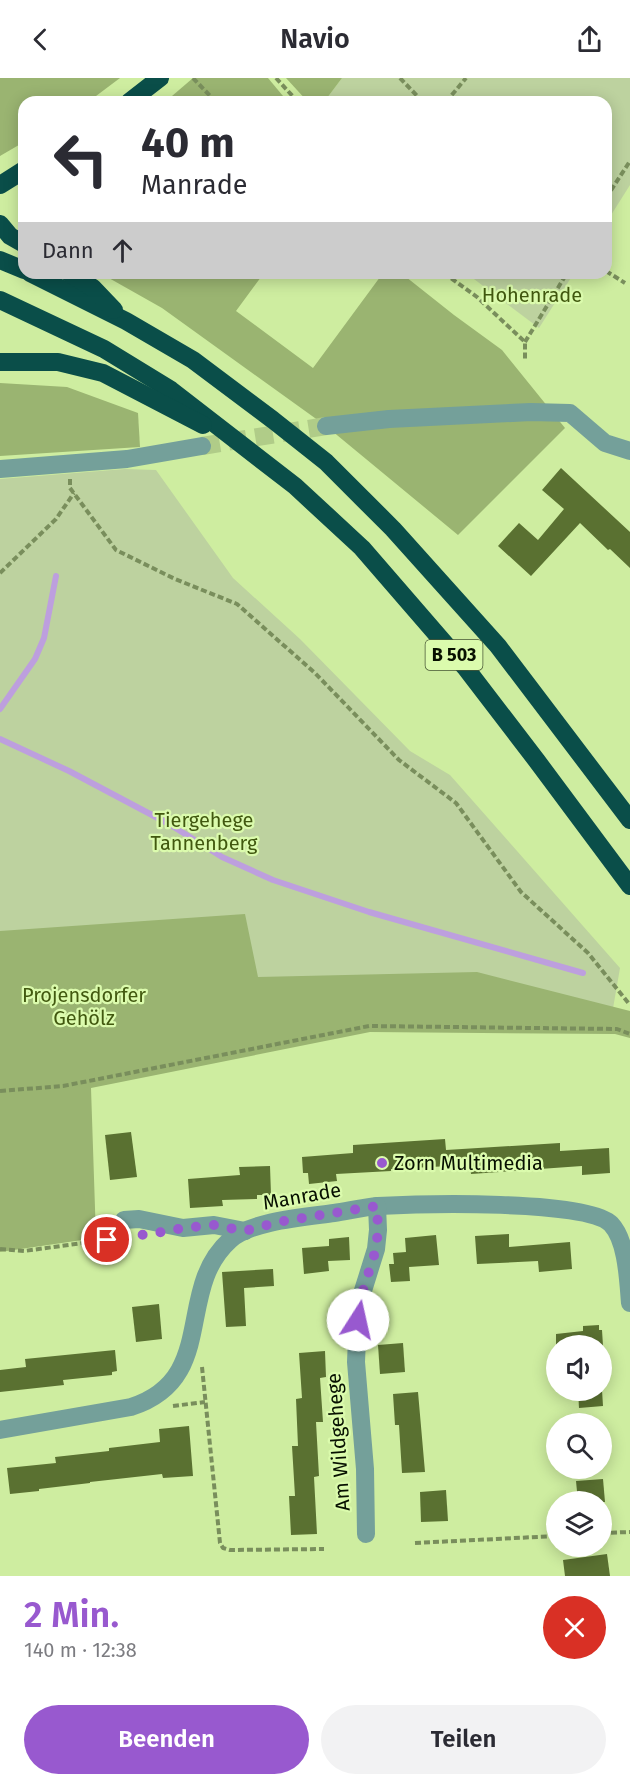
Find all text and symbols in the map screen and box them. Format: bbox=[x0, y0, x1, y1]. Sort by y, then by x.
icon: back bbox=[24, 23, 57, 56]
text: Navio bbox=[280, 23, 350, 55]
icon: share bbox=[573, 23, 606, 56]
text: 40 m bbox=[141, 118, 235, 168]
icon: left bbox=[42, 120, 120, 198]
text: Manrade bbox=[141, 169, 248, 201]
icon: ahead bbox=[106, 234, 139, 267]
text: Dann bbox=[42, 237, 94, 264]
park label: Hohenrade bbox=[482, 283, 582, 307]
road number: B 503 bbox=[426, 640, 482, 670]
park label: Tiergehege Tannenberg bbox=[151, 808, 258, 855]
park label: Projensdorfer Gehölz bbox=[22, 983, 146, 1030]
place label: Zorn Multimedia bbox=[394, 1151, 543, 1175]
marker: Zorn Multimedia bbox=[375, 1156, 389, 1170]
street label: Manrade bbox=[261, 1177, 343, 1215]
pin bbox=[81, 1214, 132, 1265]
icon: arrive bbox=[90, 1223, 123, 1256]
position arrow bbox=[326, 1288, 390, 1352]
map controls bbox=[546, 1335, 612, 1557]
button: sound bbox=[546, 1335, 612, 1401]
street label: Am Wildgehege bbox=[321, 1372, 355, 1512]
button: search bbox=[546, 1413, 612, 1479]
button: layers bbox=[546, 1491, 612, 1557]
text: 2 Min. bbox=[24, 1593, 119, 1637]
button: close bbox=[543, 1596, 606, 1659]
text: 140 m · 12:38 bbox=[24, 1638, 137, 1662]
button: Beenden bbox=[24, 1705, 309, 1774]
button: Teilen bbox=[321, 1705, 606, 1774]

